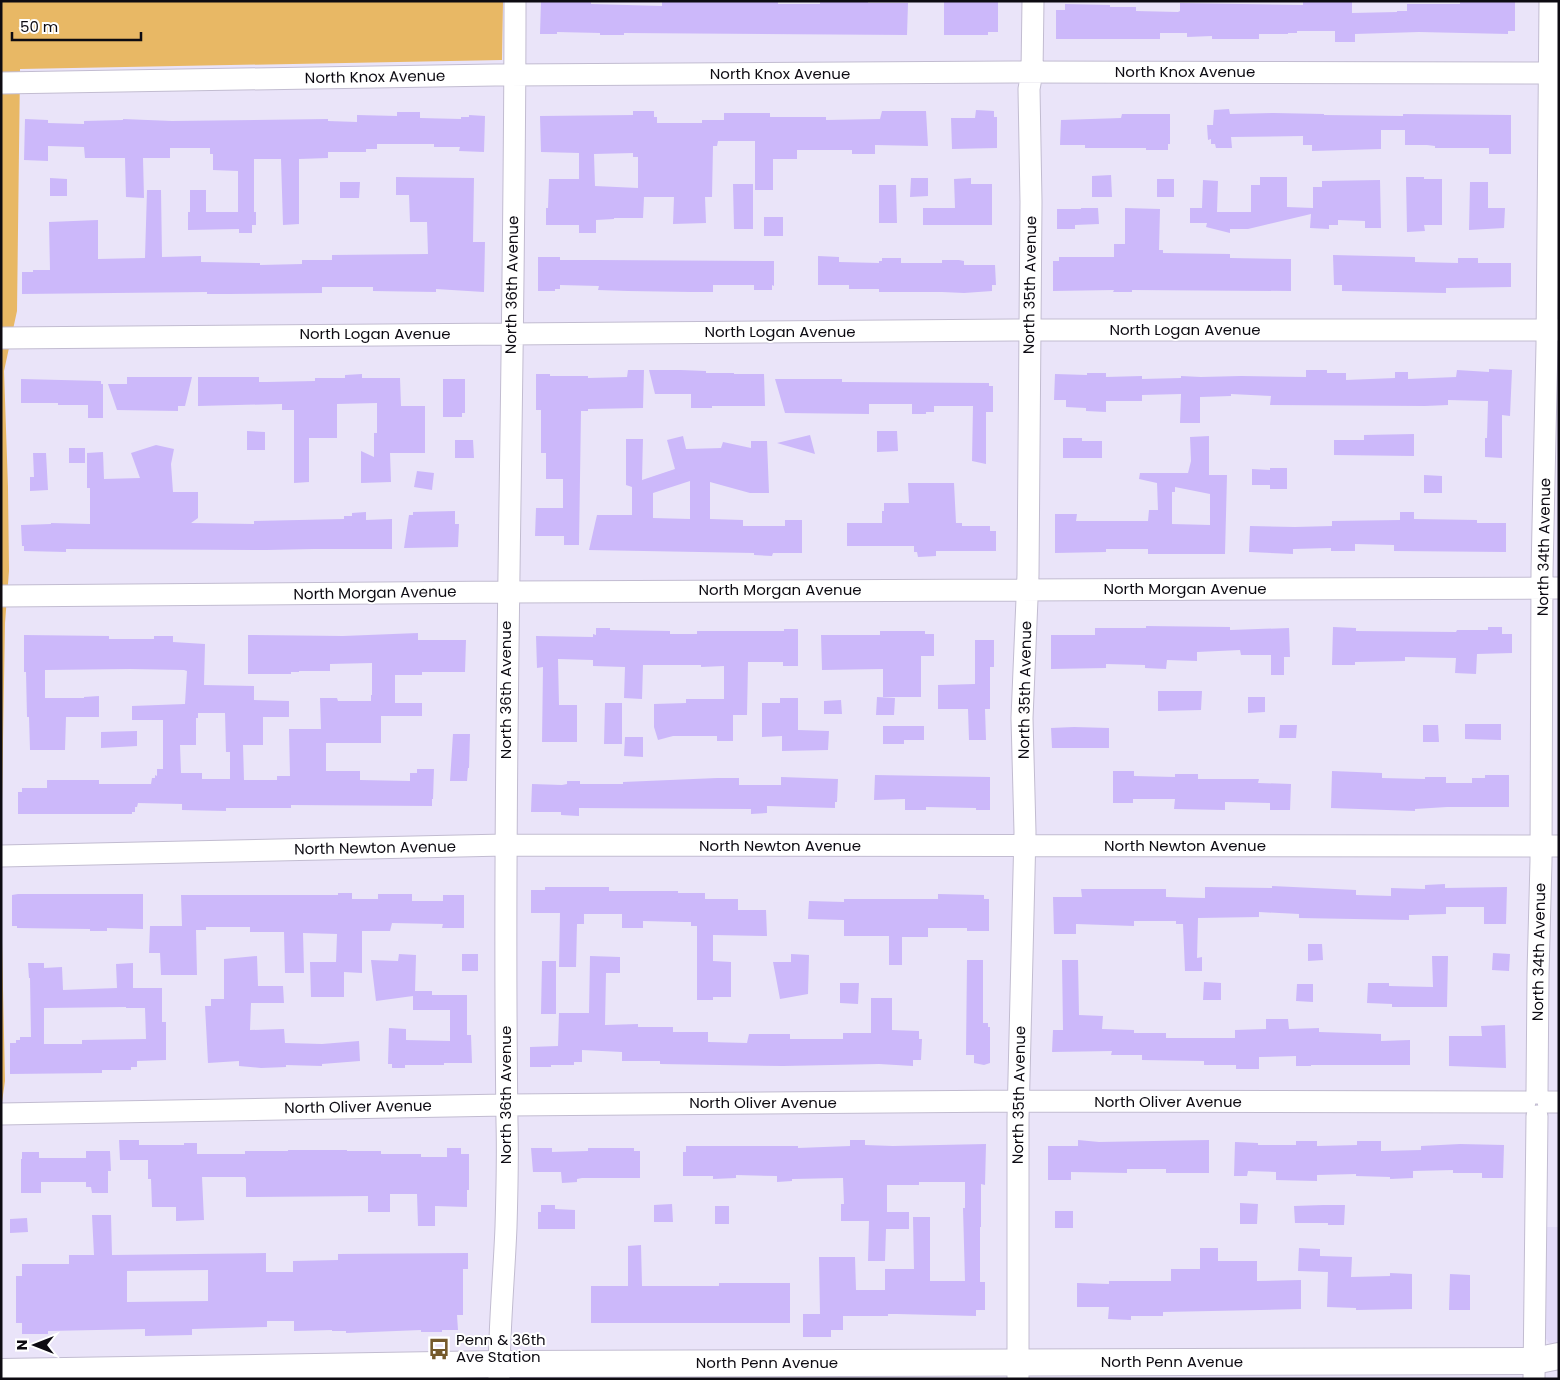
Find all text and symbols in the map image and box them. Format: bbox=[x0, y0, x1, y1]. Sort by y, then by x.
scale bar bbox=[12, 10, 141, 42]
text: 50 m bbox=[20, 16, 58, 37]
street label: North Knox Avenue bbox=[1115, 61, 1255, 82]
street label: North Knox Avenue bbox=[710, 63, 850, 84]
street label: North Knox Avenue bbox=[305, 65, 445, 88]
street label: North 36th Avenue bbox=[500, 216, 523, 354]
street label: North 35th Avenue bbox=[1018, 216, 1041, 354]
street label: North Logan Avenue bbox=[1109, 319, 1261, 340]
street label: North Logan Avenue bbox=[704, 321, 856, 342]
street label: North Logan Avenue bbox=[299, 323, 451, 344]
street label: North 34th Avenue bbox=[1532, 478, 1555, 616]
street label: North Morgan Avenue bbox=[1103, 578, 1267, 599]
street label: North Morgan Avenue bbox=[698, 579, 862, 600]
street label: North Morgan Avenue bbox=[293, 581, 457, 604]
street label: North 36th Avenue bbox=[495, 621, 516, 759]
street label: North 35th Avenue bbox=[1013, 621, 1036, 759]
street label: North Newton Avenue bbox=[699, 835, 861, 856]
street label: North Newton Avenue bbox=[1104, 835, 1266, 856]
street label: North Newton Avenue bbox=[294, 836, 456, 859]
street label: North 34th Avenue bbox=[1527, 883, 1550, 1021]
street label: North 36th Avenue bbox=[495, 1026, 516, 1164]
street label: North 35th Avenue bbox=[1007, 1026, 1030, 1164]
street label: North Oliver Avenue bbox=[1094, 1091, 1242, 1112]
street label: North Oliver Avenue bbox=[689, 1092, 837, 1113]
street label: North Oliver Avenue bbox=[284, 1095, 432, 1118]
north arrow bbox=[10, 1320, 60, 1370]
place label: Penn & 36th Ave Station bbox=[456, 1329, 546, 1367]
bus stop icon: Penn & 36th Ave Station bbox=[426, 1336, 452, 1362]
text: N bbox=[12, 1340, 32, 1350]
street label: North Penn Avenue bbox=[1101, 1351, 1243, 1372]
street label: North Penn Avenue bbox=[696, 1352, 838, 1373]

